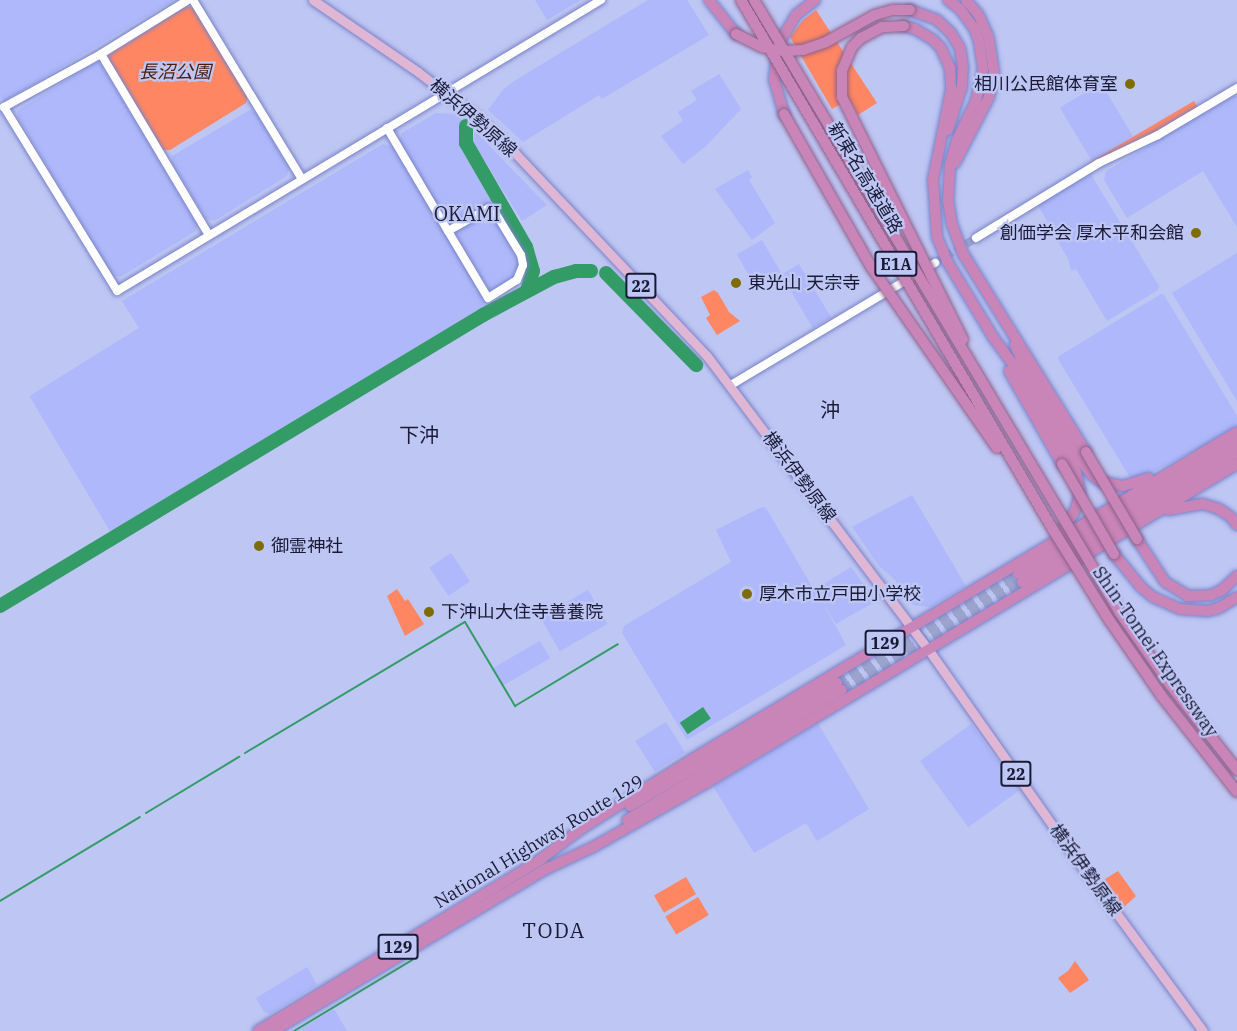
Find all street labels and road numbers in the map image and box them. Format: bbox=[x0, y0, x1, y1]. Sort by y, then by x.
street label: 横浜伊勢原線 bbox=[425, 74, 521, 162]
street label: 新東名高速道路 bbox=[823, 118, 907, 238]
road number: E1A bbox=[874, 251, 918, 277]
road number: 22 bbox=[624, 273, 658, 299]
street label: 横浜伊勢原線 bbox=[758, 427, 840, 527]
street label: Shin-Tomei Expressway bbox=[1088, 562, 1222, 742]
road number: 129 bbox=[864, 630, 906, 656]
road number: 22 bbox=[1000, 761, 1032, 787]
street label: National Highway Route 129 bbox=[430, 771, 648, 913]
street label: 横浜伊勢原線 bbox=[1045, 820, 1125, 920]
road number: 129 bbox=[377, 934, 419, 960]

